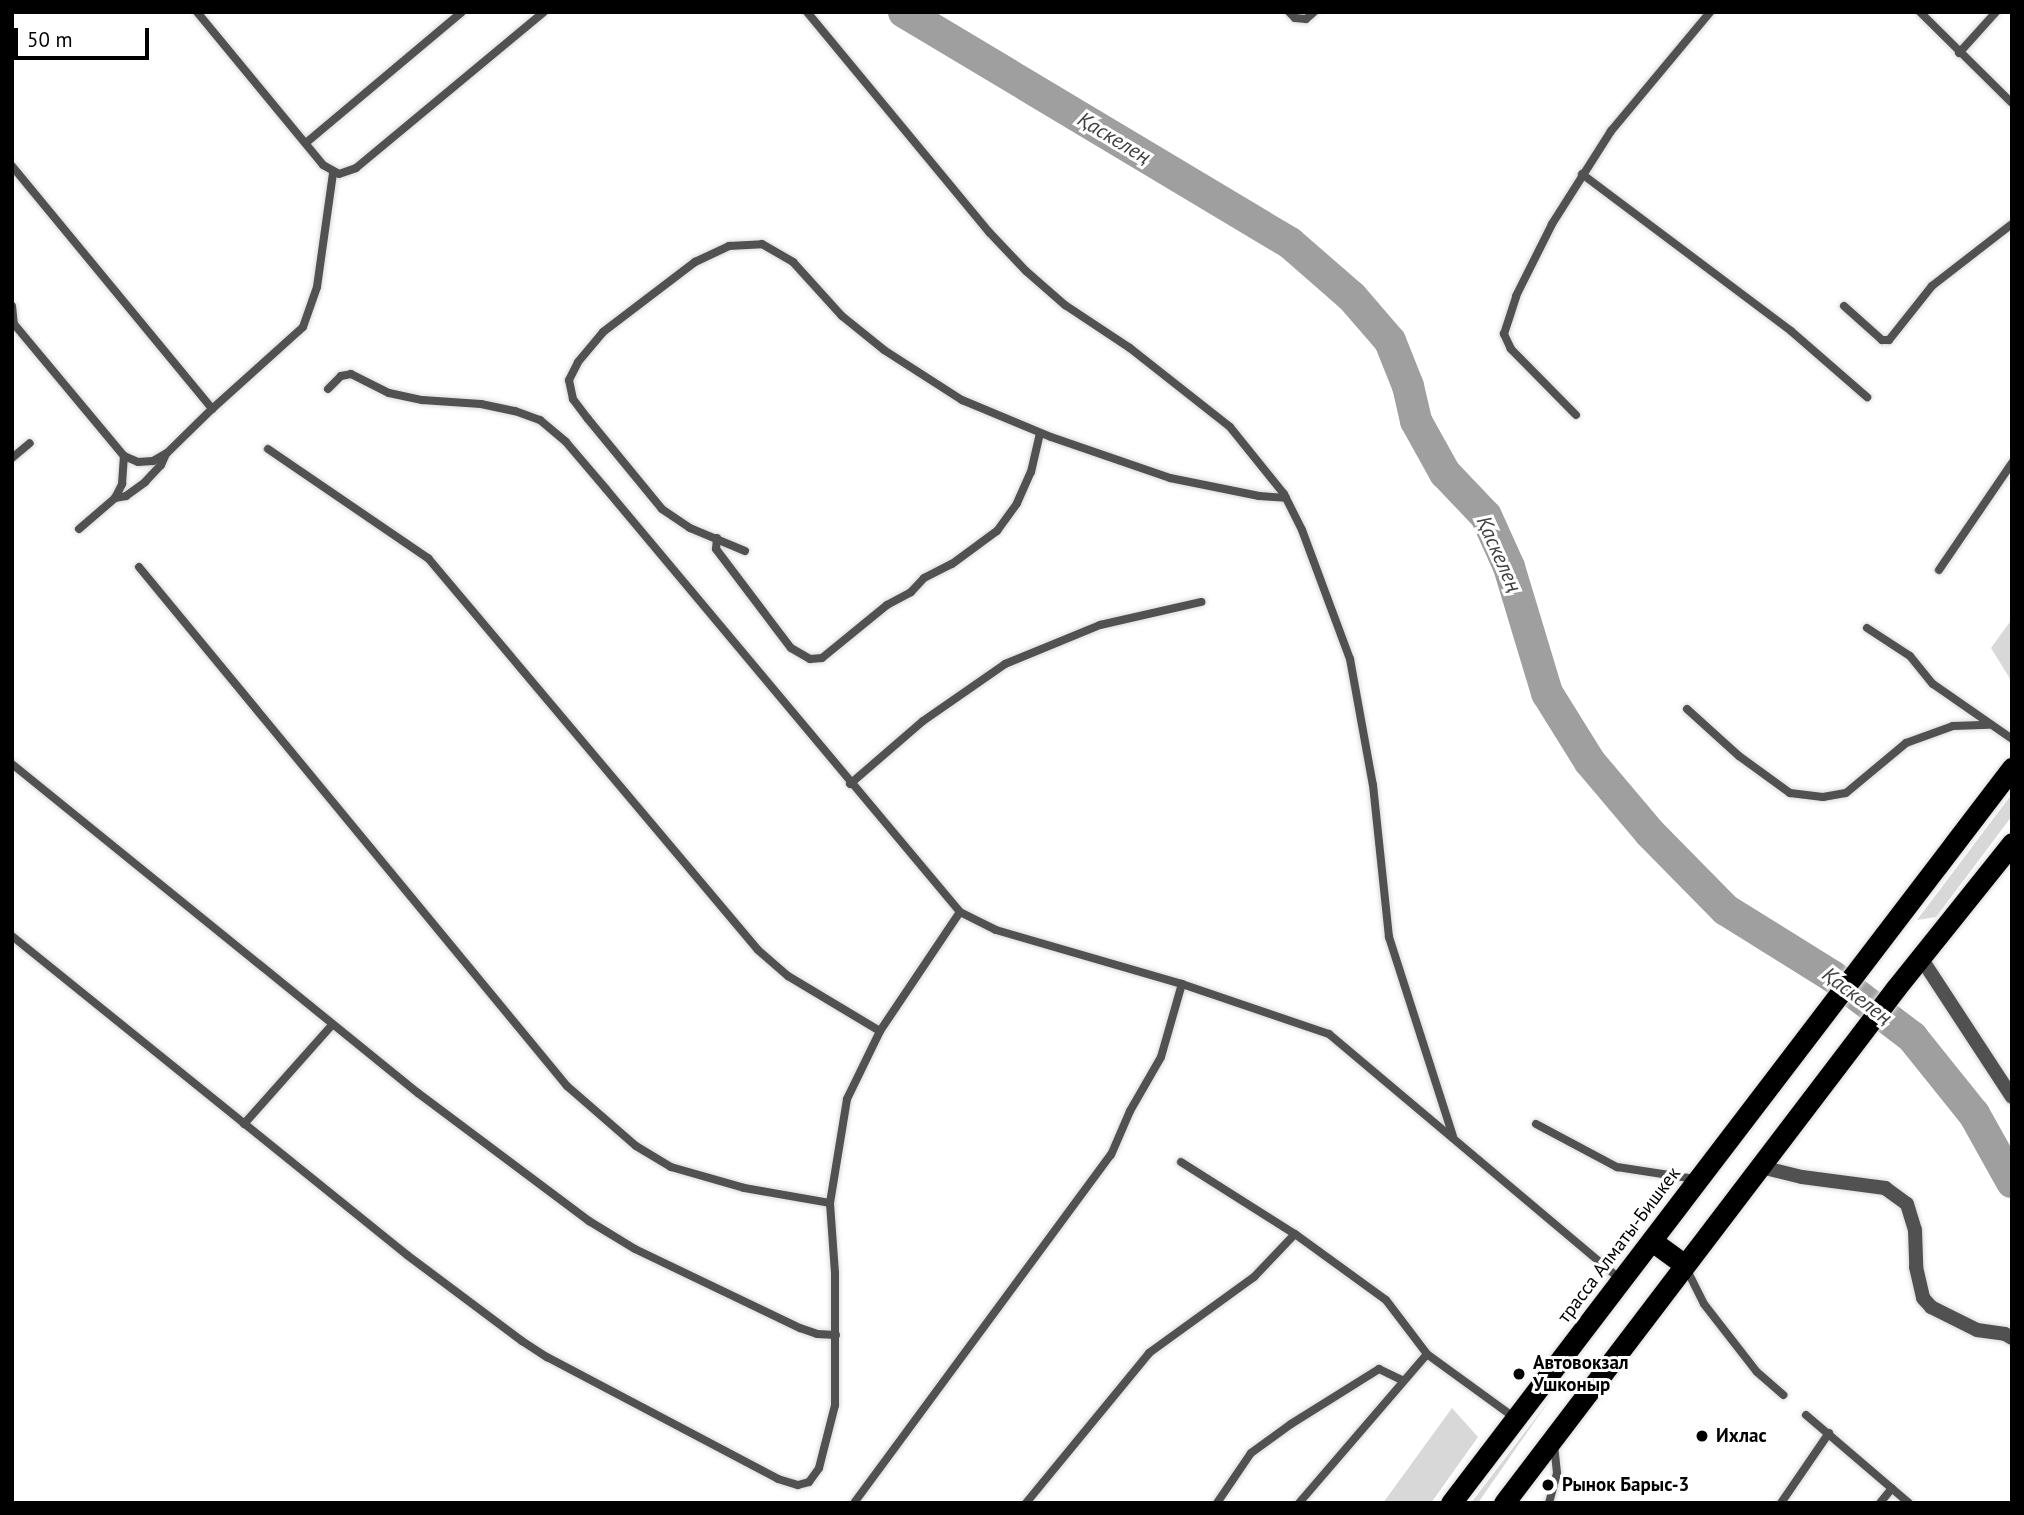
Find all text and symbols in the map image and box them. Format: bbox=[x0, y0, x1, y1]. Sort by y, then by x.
scale bar bbox=[18, 14, 152, 58]
text: 50 m bbox=[27, 26, 73, 53]
water label: Қаскелең bbox=[1073, 107, 1155, 169]
water label: Қаскелең bbox=[1471, 512, 1527, 596]
water label: Қаскелең bbox=[1817, 962, 1897, 1030]
street label: трасса Алматы-Бишкек bbox=[1553, 1162, 1685, 1328]
place label: Автовокзал Ушконыр bbox=[1533, 1352, 1629, 1396]
marker: Автовокзал Ушконыр bbox=[1511, 1366, 1527, 1382]
place label: Ихлас bbox=[1716, 1425, 1767, 1447]
marker: Ихлас bbox=[1694, 1428, 1710, 1444]
place label: Рынок Барыс-3 bbox=[1562, 1474, 1689, 1496]
marker: Рынок Барыс-3 bbox=[1540, 1477, 1556, 1493]

